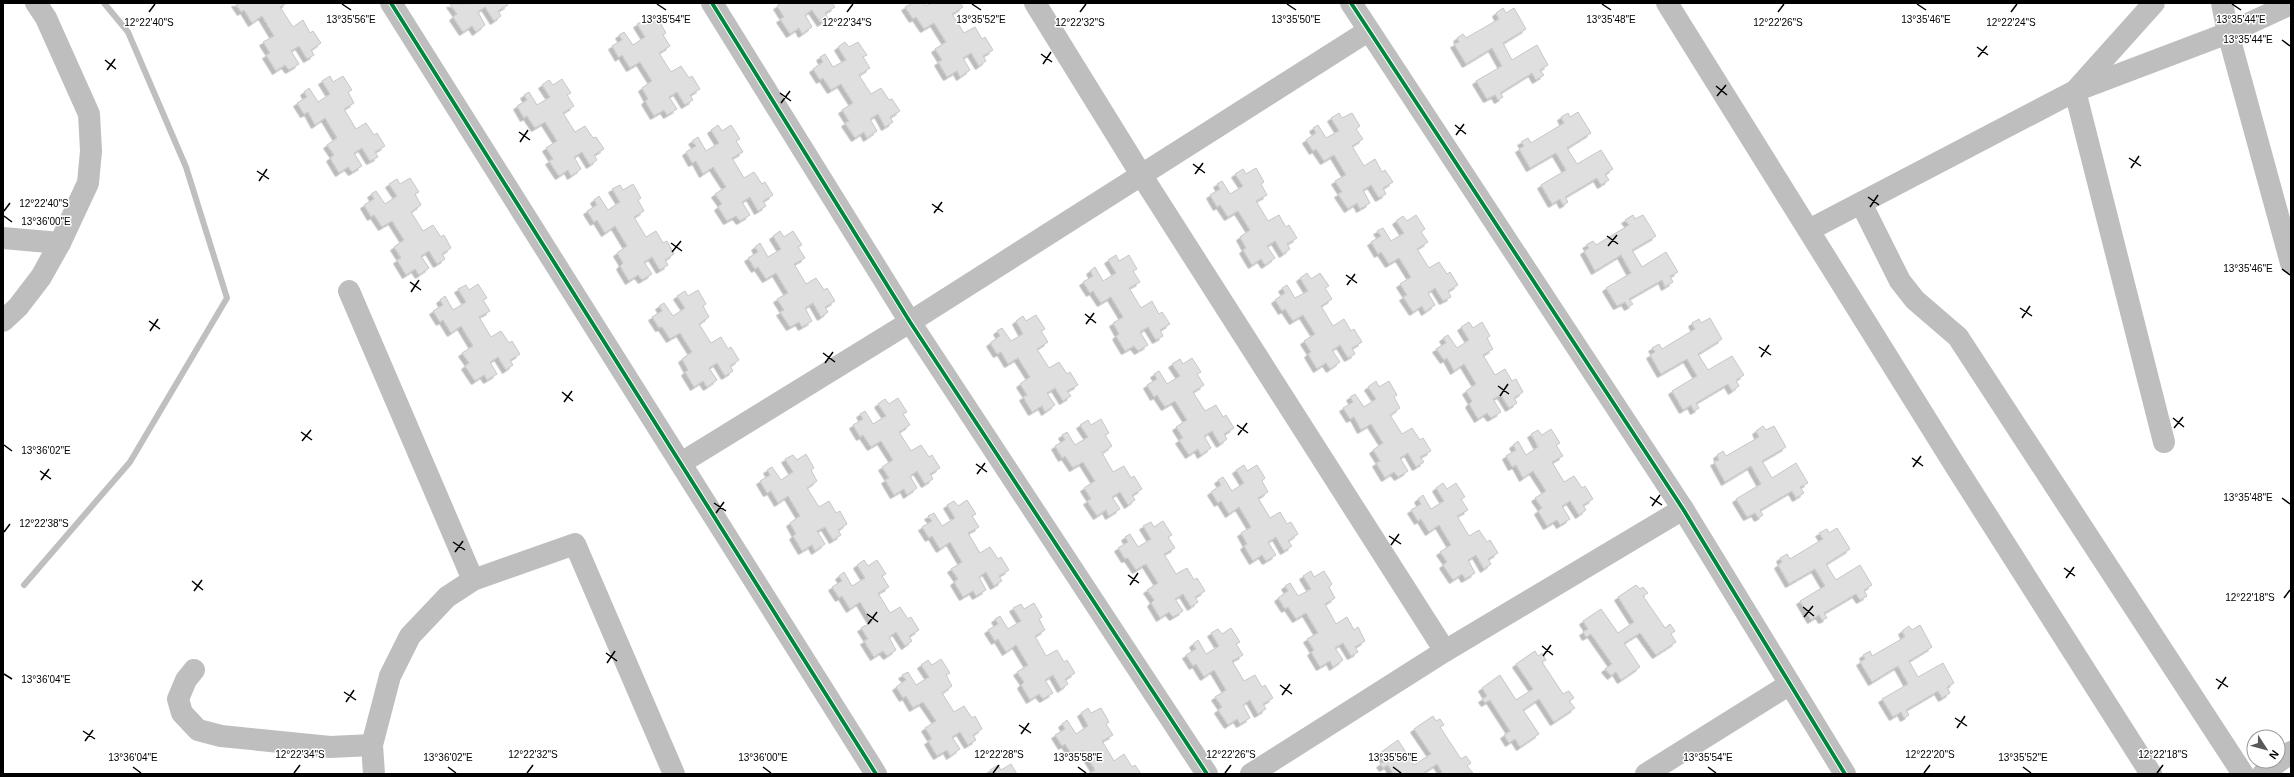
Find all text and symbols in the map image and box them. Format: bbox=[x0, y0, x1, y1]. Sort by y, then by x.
text: 13°35'56"E bbox=[326, 14, 376, 25]
text: 13°35'54"E bbox=[641, 14, 691, 25]
text: 13°35'52"E bbox=[956, 14, 1006, 25]
text: 13°35'50"E bbox=[1271, 14, 1321, 25]
text: 13°35'48"E bbox=[1586, 14, 1636, 25]
text: 13°35'46"E bbox=[1901, 14, 1951, 25]
text: 13°35'44"E bbox=[2216, 14, 2266, 25]
text: 12°22'40"S bbox=[124, 17, 174, 28]
text: 12°22'34"S bbox=[822, 17, 872, 28]
text: 12°22'32"S bbox=[1055, 17, 1105, 28]
text: 12°22'26"S bbox=[1753, 17, 1803, 28]
text: 12°22'24"S bbox=[1986, 17, 2036, 28]
text: 13°35'44"E bbox=[2223, 34, 2273, 45]
text: 12°22'40"S bbox=[19, 198, 69, 209]
text: 13°36'00"E bbox=[21, 216, 71, 227]
text: 13°35'46"E bbox=[2223, 263, 2273, 274]
text: 13°36'02"E bbox=[21, 445, 71, 456]
text: 13°35'48"E bbox=[2223, 492, 2273, 503]
text: 12°22'38"S bbox=[19, 518, 69, 529]
text: 12°22'18"S bbox=[2225, 592, 2275, 603]
text: 13°36'04"E bbox=[21, 674, 71, 685]
north arrow bbox=[2246, 729, 2286, 769]
text: N bbox=[2267, 748, 2281, 762]
text: 12°22'34"S bbox=[275, 749, 325, 760]
text: 12°22'32"S bbox=[508, 749, 558, 760]
text: 12°22'28"S bbox=[974, 749, 1024, 760]
text: 12°22'26"S bbox=[1206, 749, 1256, 760]
text: 12°22'20"S bbox=[1905, 749, 1955, 760]
text: 12°22'18"S bbox=[2138, 749, 2188, 760]
text: 13°36'04"E bbox=[108, 752, 158, 763]
text: 13°36'02"E bbox=[423, 752, 473, 763]
text: 13°36'00"E bbox=[738, 752, 788, 763]
text: 13°35'58"E bbox=[1053, 752, 1103, 763]
text: 13°35'56"E bbox=[1368, 752, 1418, 763]
text: 13°35'54"E bbox=[1683, 752, 1733, 763]
text: 13°35'52"E bbox=[1998, 752, 2048, 763]

